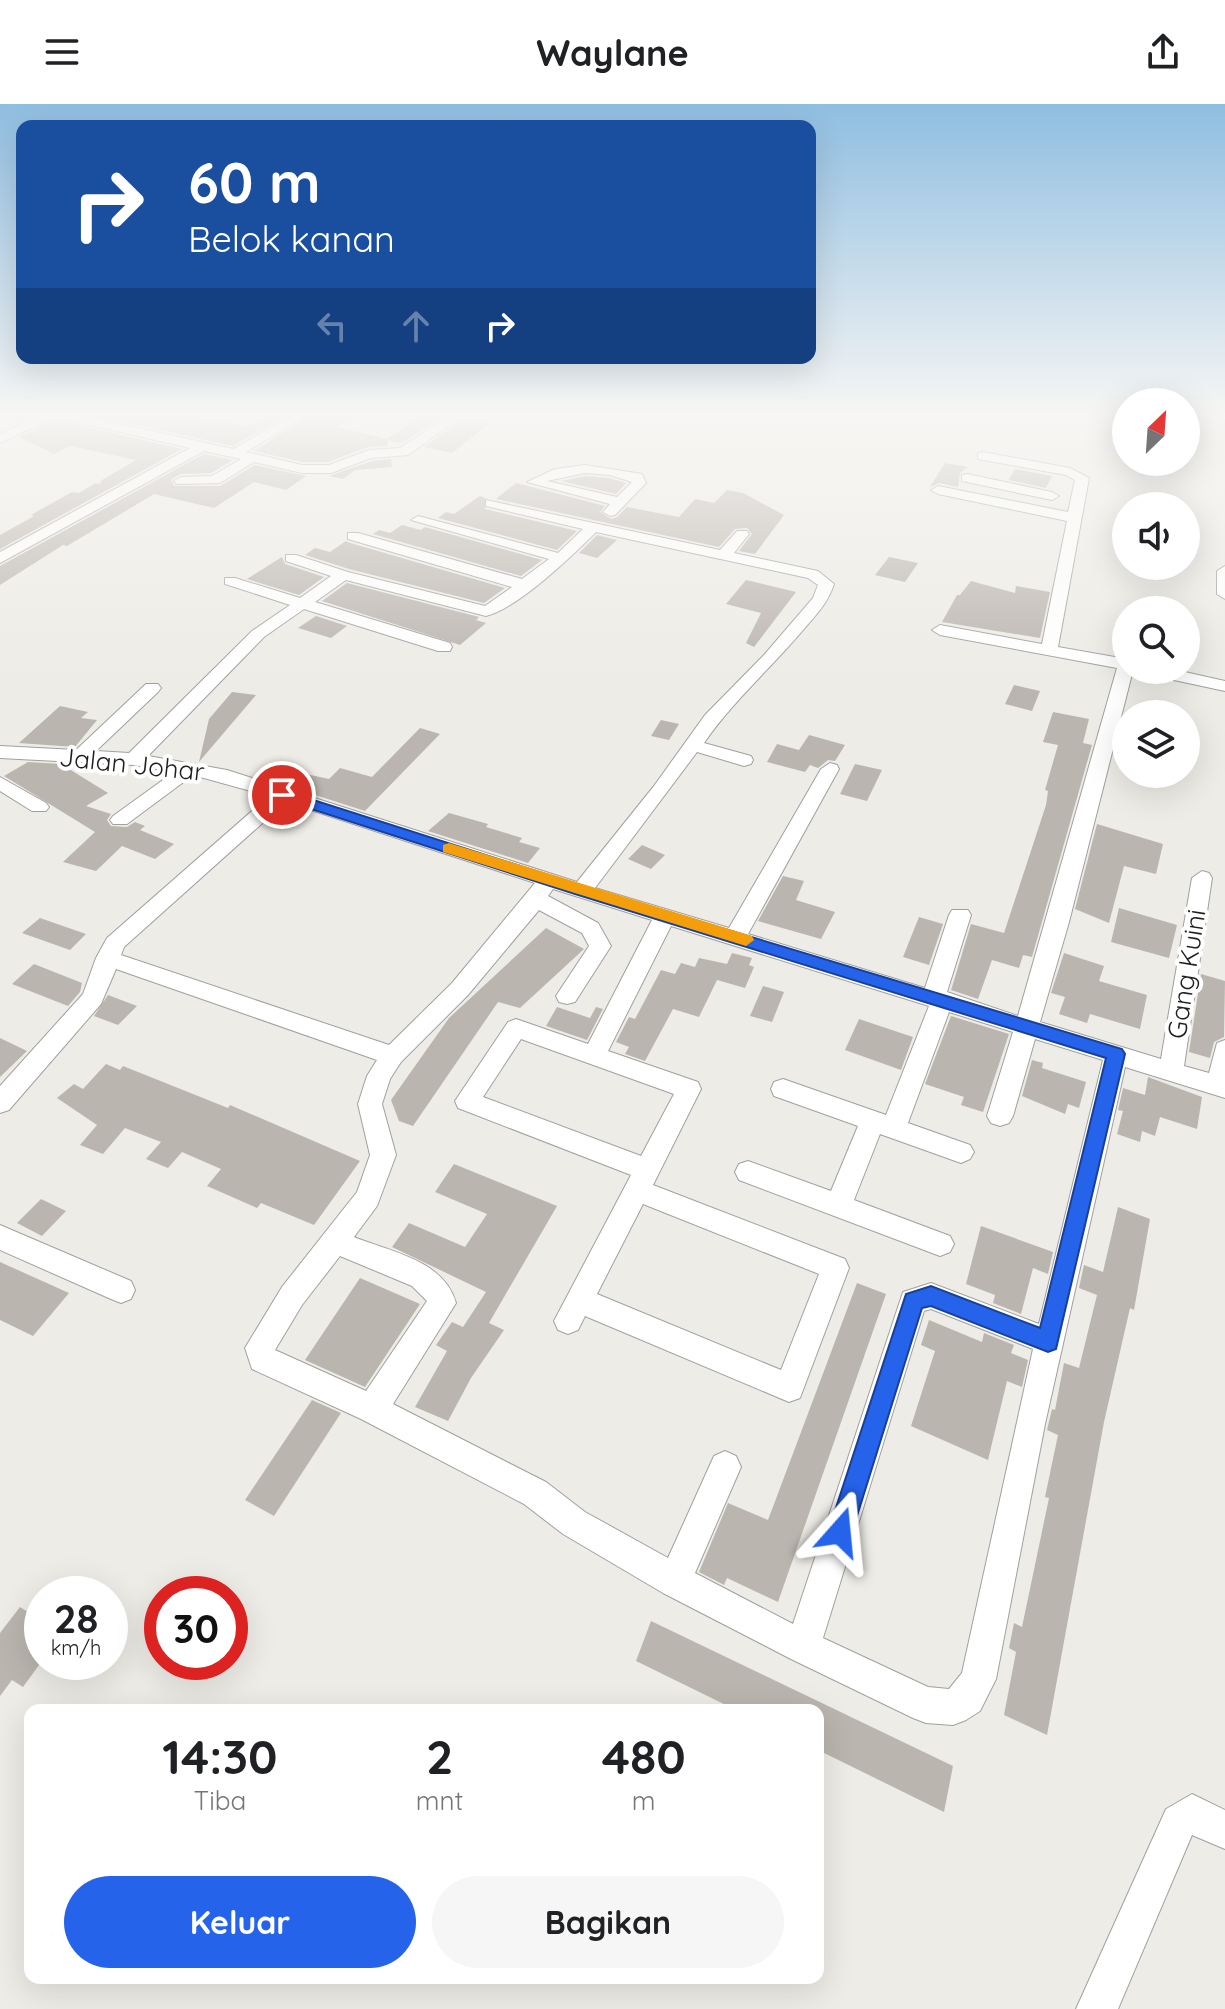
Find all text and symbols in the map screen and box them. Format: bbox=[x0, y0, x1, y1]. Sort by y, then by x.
icon: menu bbox=[40, 30, 84, 74]
text: Waylane bbox=[536, 30, 689, 75]
icon: share bbox=[1141, 30, 1185, 74]
text: 60 m bbox=[188, 147, 321, 217]
icon: right bbox=[56, 152, 160, 256]
text: Belok kanan bbox=[188, 216, 395, 261]
icon: left bbox=[310, 304, 354, 348]
icon: ahead bbox=[394, 304, 438, 348]
icon: right bbox=[478, 304, 522, 348]
north arrow bbox=[1112, 388, 1200, 476]
map controls bbox=[1112, 388, 1200, 788]
button: sound bbox=[1112, 492, 1200, 580]
button: search bbox=[1112, 596, 1200, 684]
button: layers bbox=[1112, 700, 1200, 788]
street label: Jalan Johar bbox=[58, 740, 206, 788]
pin bbox=[248, 761, 316, 829]
icon: arrive bbox=[260, 773, 304, 817]
street label: Gang Kuini bbox=[1159, 907, 1213, 1041]
position arrow bbox=[798, 1490, 882, 1574]
speed limit sign: 30 bbox=[144, 1576, 248, 1680]
text: 28 bbox=[54, 1593, 98, 1643]
text: km/h bbox=[51, 1635, 101, 1660]
text: 14:30 bbox=[162, 1726, 278, 1786]
text: 2 bbox=[426, 1726, 453, 1786]
text: 480 bbox=[602, 1726, 686, 1786]
text: Tiba bbox=[194, 1784, 246, 1817]
text: mnt bbox=[416, 1784, 463, 1817]
text: m bbox=[632, 1784, 656, 1817]
button: Keluar bbox=[64, 1876, 416, 1968]
button: Bagikan bbox=[432, 1876, 784, 1968]

